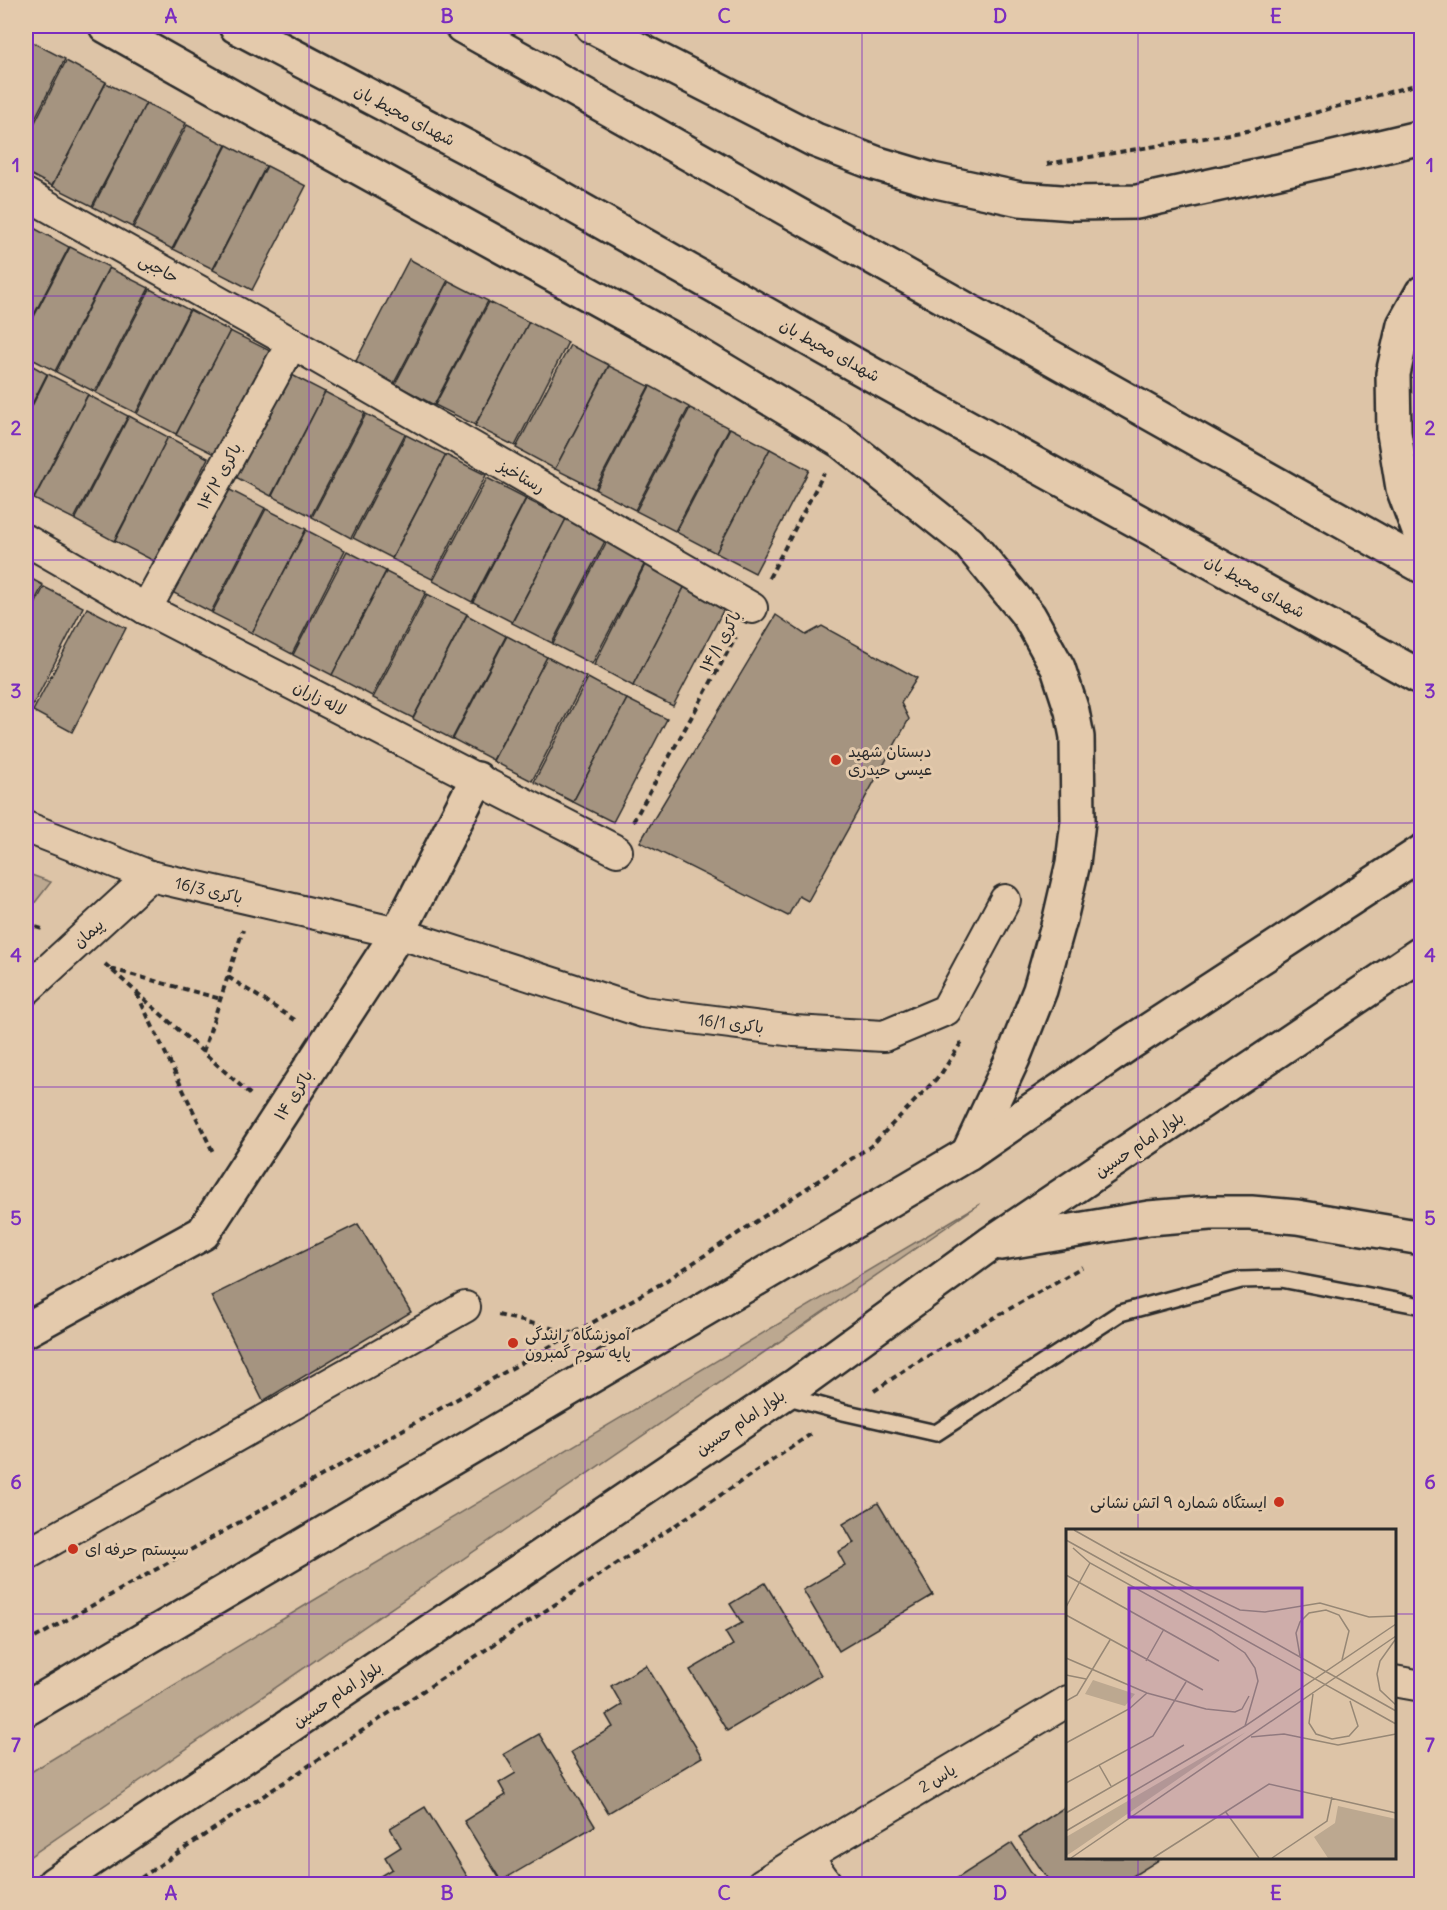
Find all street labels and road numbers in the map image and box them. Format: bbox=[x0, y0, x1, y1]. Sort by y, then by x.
street label: شهدای محیط بان bbox=[351, 80, 459, 150]
street label: حاجبی bbox=[135, 249, 182, 288]
street label: شهدای محیط بان bbox=[777, 314, 883, 386]
street label: باکری ۱۴/۲ bbox=[193, 439, 245, 513]
street label: رستاخیز bbox=[494, 454, 549, 497]
street label: شهدای محیط بان bbox=[1202, 550, 1308, 622]
street label: باکری ۱۴/۱ bbox=[695, 606, 745, 676]
street label: لاله زاران bbox=[290, 676, 350, 720]
street label: باکری 16/3 bbox=[173, 873, 245, 907]
street label: پیمان bbox=[69, 914, 108, 953]
street label: باکری 16/1 bbox=[697, 1009, 765, 1037]
street label: باکری ۱۴ bbox=[269, 1066, 317, 1124]
street label: بلوار امام حسین bbox=[1090, 1107, 1189, 1184]
street label: بلوار امام حسین bbox=[691, 1385, 790, 1462]
street label: بلوار امام حسین bbox=[288, 1657, 387, 1734]
street label: یاس 2 bbox=[915, 1759, 959, 1797]

